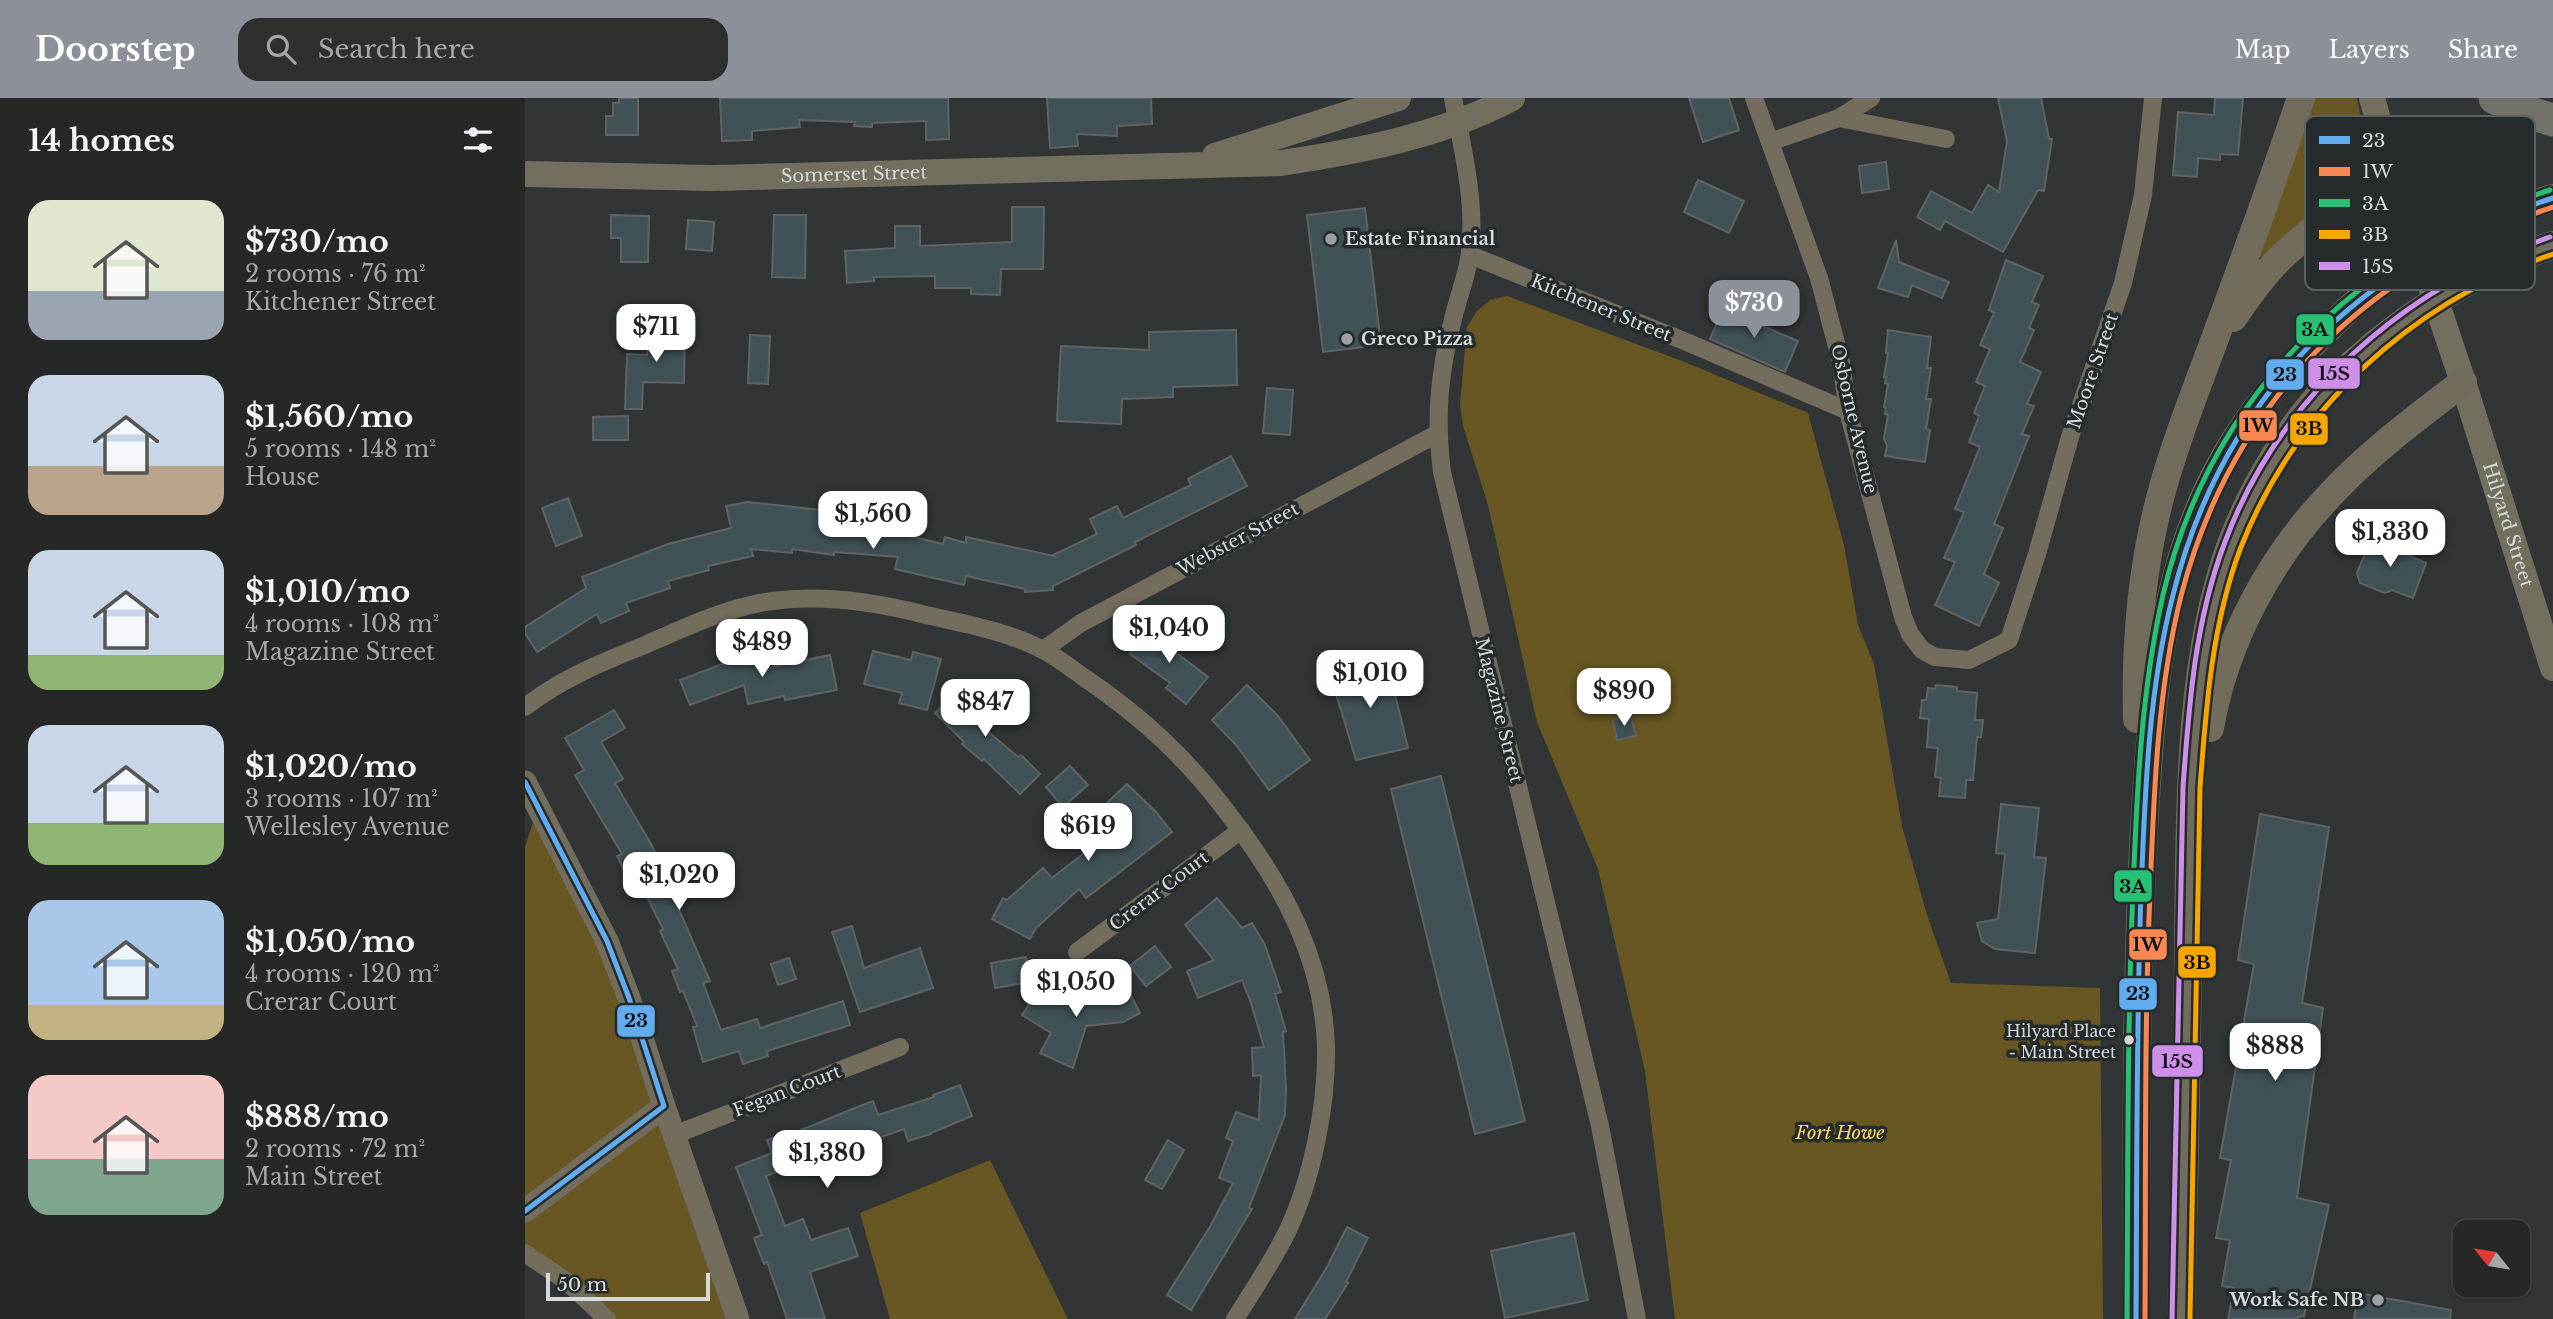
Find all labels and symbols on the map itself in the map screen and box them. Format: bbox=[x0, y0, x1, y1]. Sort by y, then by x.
legend bbox=[2305, 116, 2535, 290]
text: 23 bbox=[2362, 129, 2385, 152]
text: 1W bbox=[2362, 160, 2393, 183]
street label: Somerset Street bbox=[780, 161, 928, 187]
text: 3A bbox=[2362, 192, 2389, 215]
text: 3B bbox=[2362, 223, 2388, 246]
place label: Estate Financial bbox=[1345, 228, 1496, 250]
marker: Estate Financial bbox=[1323, 231, 1339, 247]
text: 15S bbox=[2362, 255, 2394, 278]
street label: Kitchener Street bbox=[1528, 270, 1675, 346]
pin: $730 bbox=[1713, 280, 1795, 340]
pin: $711 bbox=[615, 304, 697, 364]
street label: Moore Street bbox=[2063, 310, 2123, 432]
line badge: 3A bbox=[2295, 313, 2335, 346]
text: 3A bbox=[2301, 318, 2329, 341]
place label: Greco Pizza bbox=[1361, 328, 1474, 350]
marker: Greco Pizza bbox=[1339, 331, 1355, 347]
street label: Osborne Avenue bbox=[1826, 342, 1882, 496]
line badge: 15S bbox=[2307, 357, 2361, 390]
line badge: 23 bbox=[2265, 358, 2305, 391]
text: 15S bbox=[2318, 362, 2350, 385]
text: 23 bbox=[2273, 363, 2297, 386]
line badge: 1W bbox=[2238, 409, 2278, 442]
line badge: 3B bbox=[2289, 412, 2329, 446]
text: 1W bbox=[2242, 414, 2274, 437]
text: 3B bbox=[2295, 417, 2323, 440]
street label: Hilyard Street bbox=[2478, 460, 2538, 590]
pin: $1,560 bbox=[816, 491, 930, 551]
street label: Webster Street bbox=[1173, 498, 1303, 581]
pin: $1,330 bbox=[2333, 510, 2447, 569]
pin: $1,040 bbox=[1112, 606, 1226, 665]
pin: $489 bbox=[721, 620, 803, 679]
street label: Magazine Street bbox=[1470, 635, 1528, 785]
pin: $1,010 bbox=[1313, 650, 1427, 710]
pin: $890 bbox=[1583, 668, 1665, 728]
pin: $847 bbox=[944, 680, 1026, 739]
pin: $619 bbox=[1047, 804, 1129, 863]
street label: Crerar Court bbox=[1105, 846, 1213, 935]
pin: $1,020 bbox=[622, 852, 736, 912]
line badge: 3A bbox=[2113, 869, 2153, 903]
text: 3A bbox=[2119, 875, 2147, 898]
line badge: 1W bbox=[2128, 928, 2168, 961]
text: 1W bbox=[2132, 933, 2164, 956]
line badge: 3B bbox=[2177, 945, 2217, 979]
text: 3B bbox=[2183, 951, 2211, 974]
pin: $1,050 bbox=[1019, 960, 1133, 1019]
line badge: 23 bbox=[2118, 977, 2158, 1011]
text: 23 bbox=[2126, 982, 2150, 1005]
line badge: 23 bbox=[616, 1004, 656, 1038]
text: 23 bbox=[624, 1009, 648, 1032]
place label: Hilyard Place - Main Street bbox=[2006, 1021, 2116, 1062]
pin: $888 bbox=[2234, 1024, 2316, 1083]
marker: Hilyard Place - Main Street bbox=[2122, 1033, 2136, 1047]
line badge: 15S bbox=[2151, 1044, 2204, 1078]
text: 15S bbox=[2161, 1050, 2193, 1073]
street label: Fegan Court bbox=[730, 1060, 844, 1122]
park label: Fort Howe bbox=[1795, 1122, 1884, 1144]
pin: $1,380 bbox=[770, 1130, 884, 1190]
north arrow bbox=[2453, 1220, 2531, 1297]
scale bar bbox=[546, 1270, 711, 1302]
place label: Work Safe NB bbox=[2228, 1289, 2364, 1311]
marker: Work Safe NB bbox=[2370, 1292, 2386, 1308]

